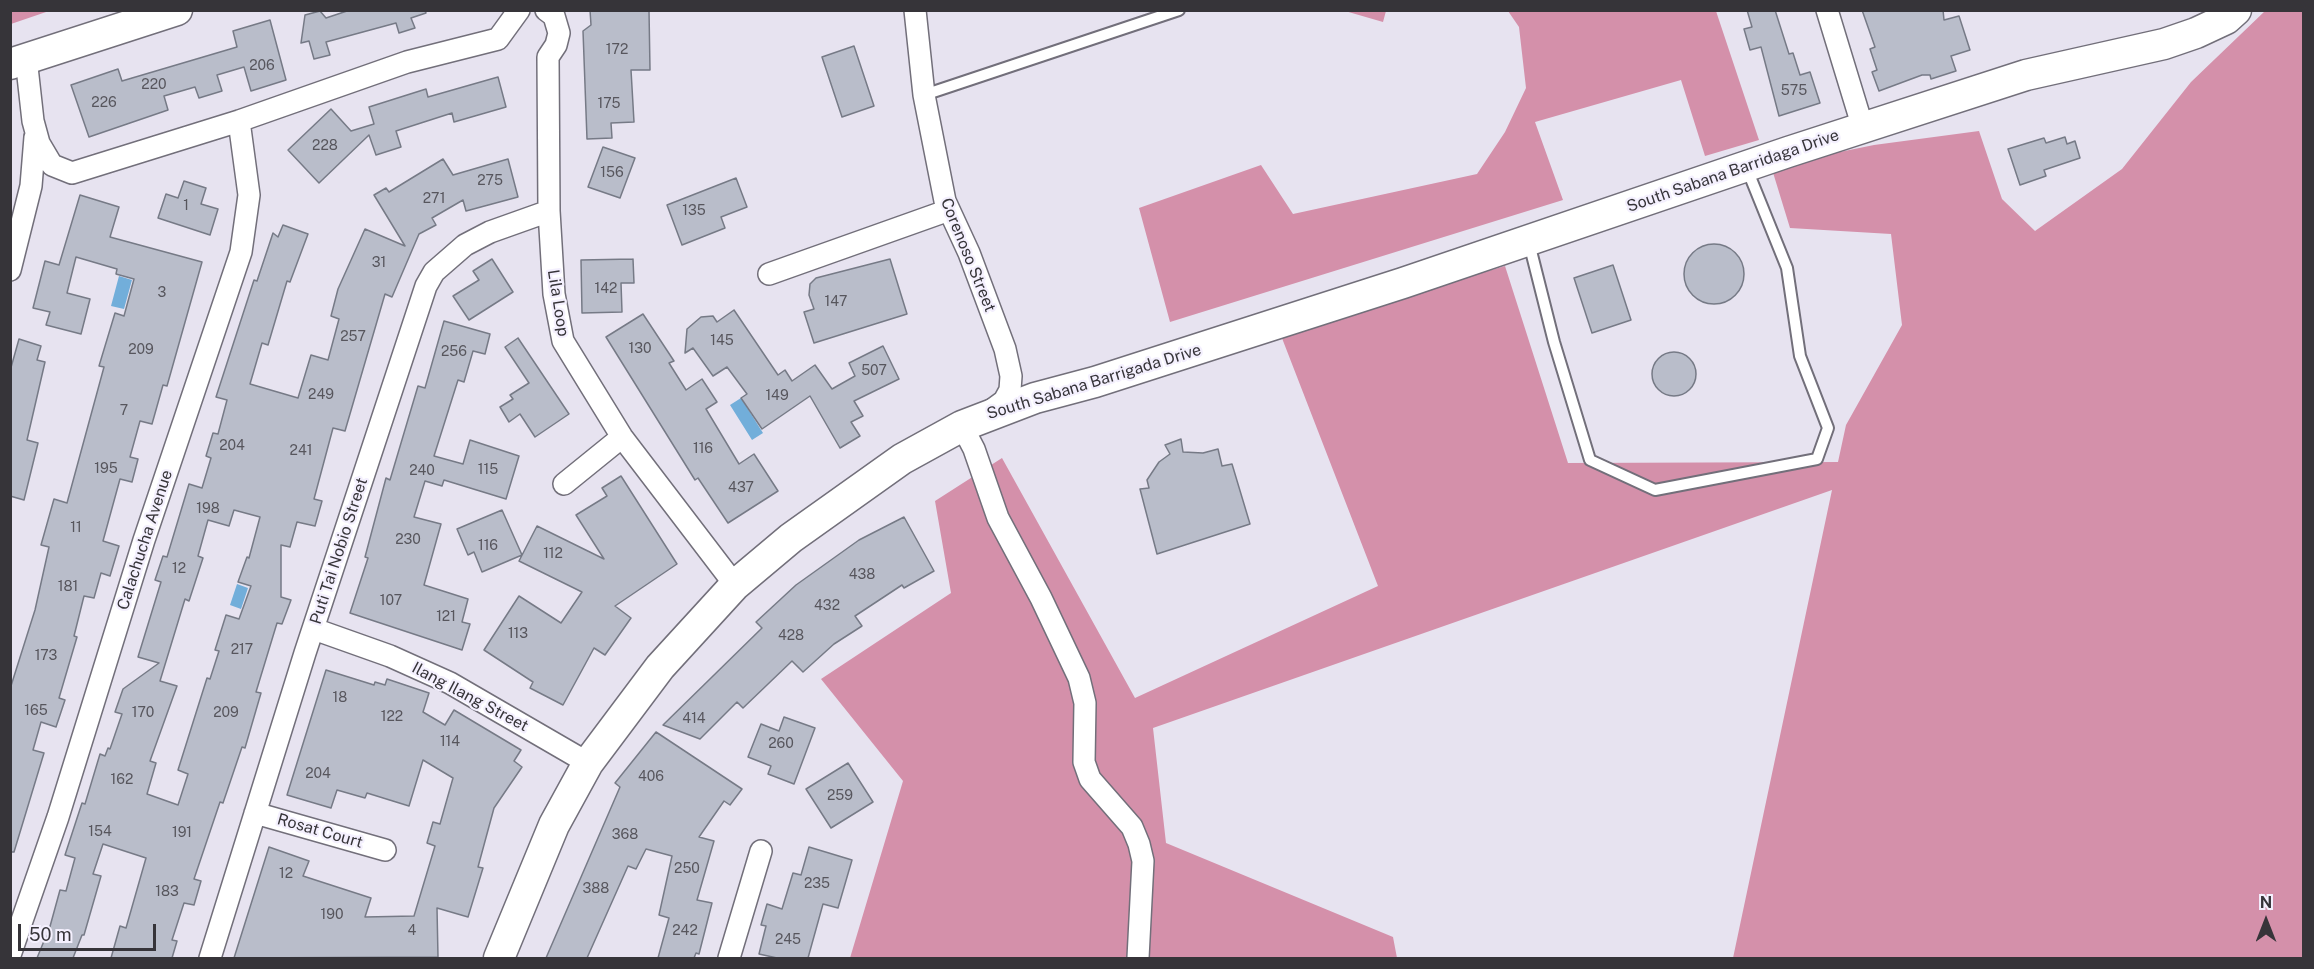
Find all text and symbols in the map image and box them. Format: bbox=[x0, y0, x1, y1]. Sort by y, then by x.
house number: 172 bbox=[606, 42, 628, 58]
house number: 206 bbox=[249, 58, 275, 74]
house number: 220 bbox=[141, 77, 167, 93]
house number: 575 bbox=[1781, 83, 1807, 99]
house number: 226 bbox=[91, 95, 117, 111]
house number: 175 bbox=[597, 96, 621, 112]
street label: South Sabana Barridaga Drive bbox=[1624, 126, 1842, 216]
house number: 228 bbox=[312, 138, 338, 154]
house number: 156 bbox=[600, 165, 624, 181]
house number: 275 bbox=[477, 173, 503, 189]
house number: 271 bbox=[423, 191, 445, 207]
street label: Corenoso Street bbox=[936, 195, 1000, 315]
house number: 1 bbox=[183, 198, 189, 214]
house number: 135 bbox=[682, 203, 706, 219]
house number: 31 bbox=[372, 255, 386, 271]
street label: Lila Loop bbox=[543, 268, 573, 338]
house number: 142 bbox=[595, 281, 617, 297]
house number: 3 bbox=[158, 285, 166, 301]
house number: 147 bbox=[825, 294, 847, 310]
house number: 257 bbox=[340, 329, 366, 345]
house number: 145 bbox=[710, 333, 734, 349]
street label: South Sabana Barrigada Drive bbox=[984, 340, 1204, 424]
house number: 130 bbox=[629, 341, 651, 357]
house number: 209 bbox=[128, 342, 154, 358]
house number: 256 bbox=[441, 344, 467, 360]
house number: 507 bbox=[861, 363, 887, 379]
house number: 249 bbox=[308, 387, 334, 403]
house number: 149 bbox=[765, 388, 789, 404]
house number: 7 bbox=[120, 403, 128, 419]
house number: 204 bbox=[219, 438, 245, 454]
house number: 116 bbox=[693, 441, 713, 457]
house number: 241 bbox=[290, 443, 312, 459]
house number: 195 bbox=[94, 461, 118, 477]
house number: 115 bbox=[478, 462, 498, 478]
house number: 240 bbox=[409, 463, 435, 479]
street label: Calachucha Avenue bbox=[113, 468, 177, 612]
street label: Puti Tai Nobio Street bbox=[306, 475, 372, 627]
house number: 437 bbox=[728, 480, 754, 496]
house number: 198 bbox=[196, 501, 220, 517]
house number: 11 bbox=[70, 520, 82, 536]
house number: 230 bbox=[395, 532, 421, 548]
house number: 116 bbox=[478, 538, 498, 554]
house number: 112 bbox=[543, 546, 563, 562]
house number: 12 bbox=[172, 561, 186, 577]
house number: 438 bbox=[849, 567, 875, 583]
house number: 181 bbox=[58, 579, 78, 595]
house number: 107 bbox=[380, 593, 402, 609]
house number: 432 bbox=[814, 598, 840, 614]
house number: 121 bbox=[436, 609, 456, 625]
house number: 113 bbox=[508, 626, 528, 642]
house number: 428 bbox=[778, 628, 804, 644]
house number: 217 bbox=[231, 642, 253, 658]
house number: 173 bbox=[35, 648, 57, 664]
street label: Ilang Ilang Street bbox=[408, 658, 532, 736]
house number: 18 bbox=[333, 690, 347, 706]
house number: 165 bbox=[24, 703, 48, 719]
house number: 170 bbox=[132, 705, 154, 721]
house number: 209 bbox=[213, 705, 239, 721]
house number: 122 bbox=[381, 709, 403, 725]
house number: 414 bbox=[682, 711, 706, 727]
house number: 114 bbox=[440, 734, 460, 750]
house number: 260 bbox=[768, 736, 794, 752]
house number: 204 bbox=[305, 766, 331, 782]
house number: 406 bbox=[638, 769, 664, 785]
house number: 162 bbox=[111, 772, 133, 788]
house number: 259 bbox=[827, 788, 853, 804]
street label: Rosat Court bbox=[275, 810, 365, 852]
house number: 154 bbox=[88, 824, 112, 840]
house number: 191 bbox=[172, 825, 192, 841]
house number: 368 bbox=[612, 827, 638, 843]
house number: 250 bbox=[674, 861, 700, 877]
house number: 12 bbox=[279, 866, 293, 882]
house number: 235 bbox=[804, 876, 830, 892]
house number: 388 bbox=[583, 881, 609, 897]
house number: 183 bbox=[155, 884, 179, 900]
north arrow bbox=[2236, 891, 2296, 951]
text: N bbox=[2260, 893, 2272, 912]
house number: 190 bbox=[321, 907, 343, 923]
scale bar bbox=[21, 912, 159, 950]
house number: 4 bbox=[408, 923, 416, 939]
house number: 242 bbox=[672, 923, 698, 939]
text: 50 m bbox=[29, 924, 72, 945]
house number: 245 bbox=[775, 932, 801, 948]

